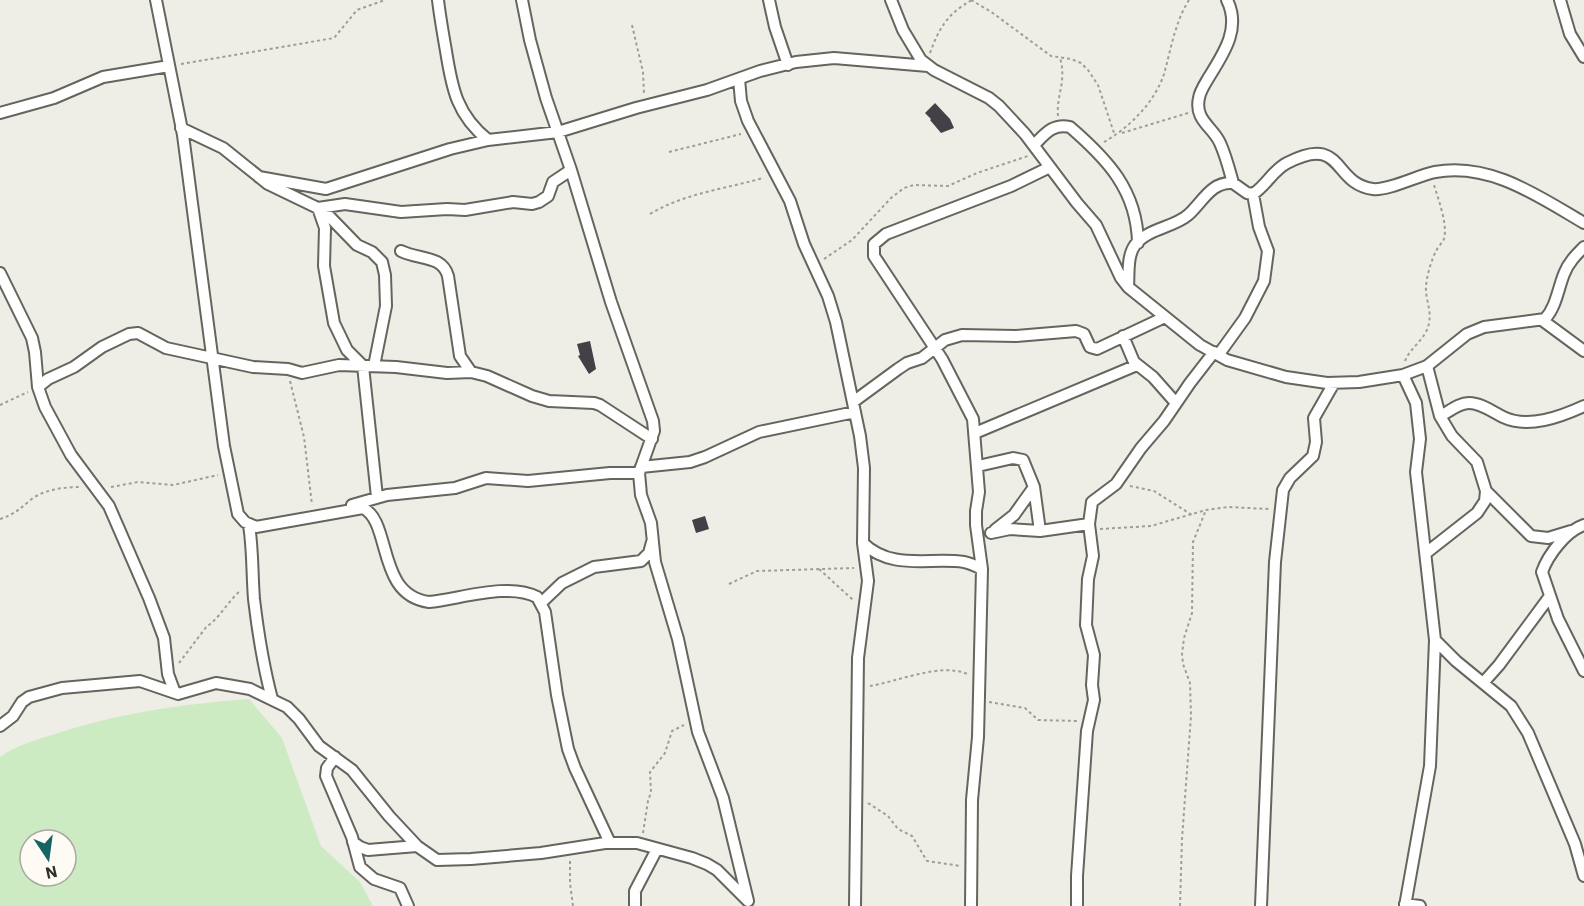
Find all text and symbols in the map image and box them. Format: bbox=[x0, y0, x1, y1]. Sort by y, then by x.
north arrow bbox=[18, 828, 78, 888]
text: N bbox=[43, 862, 59, 884]

